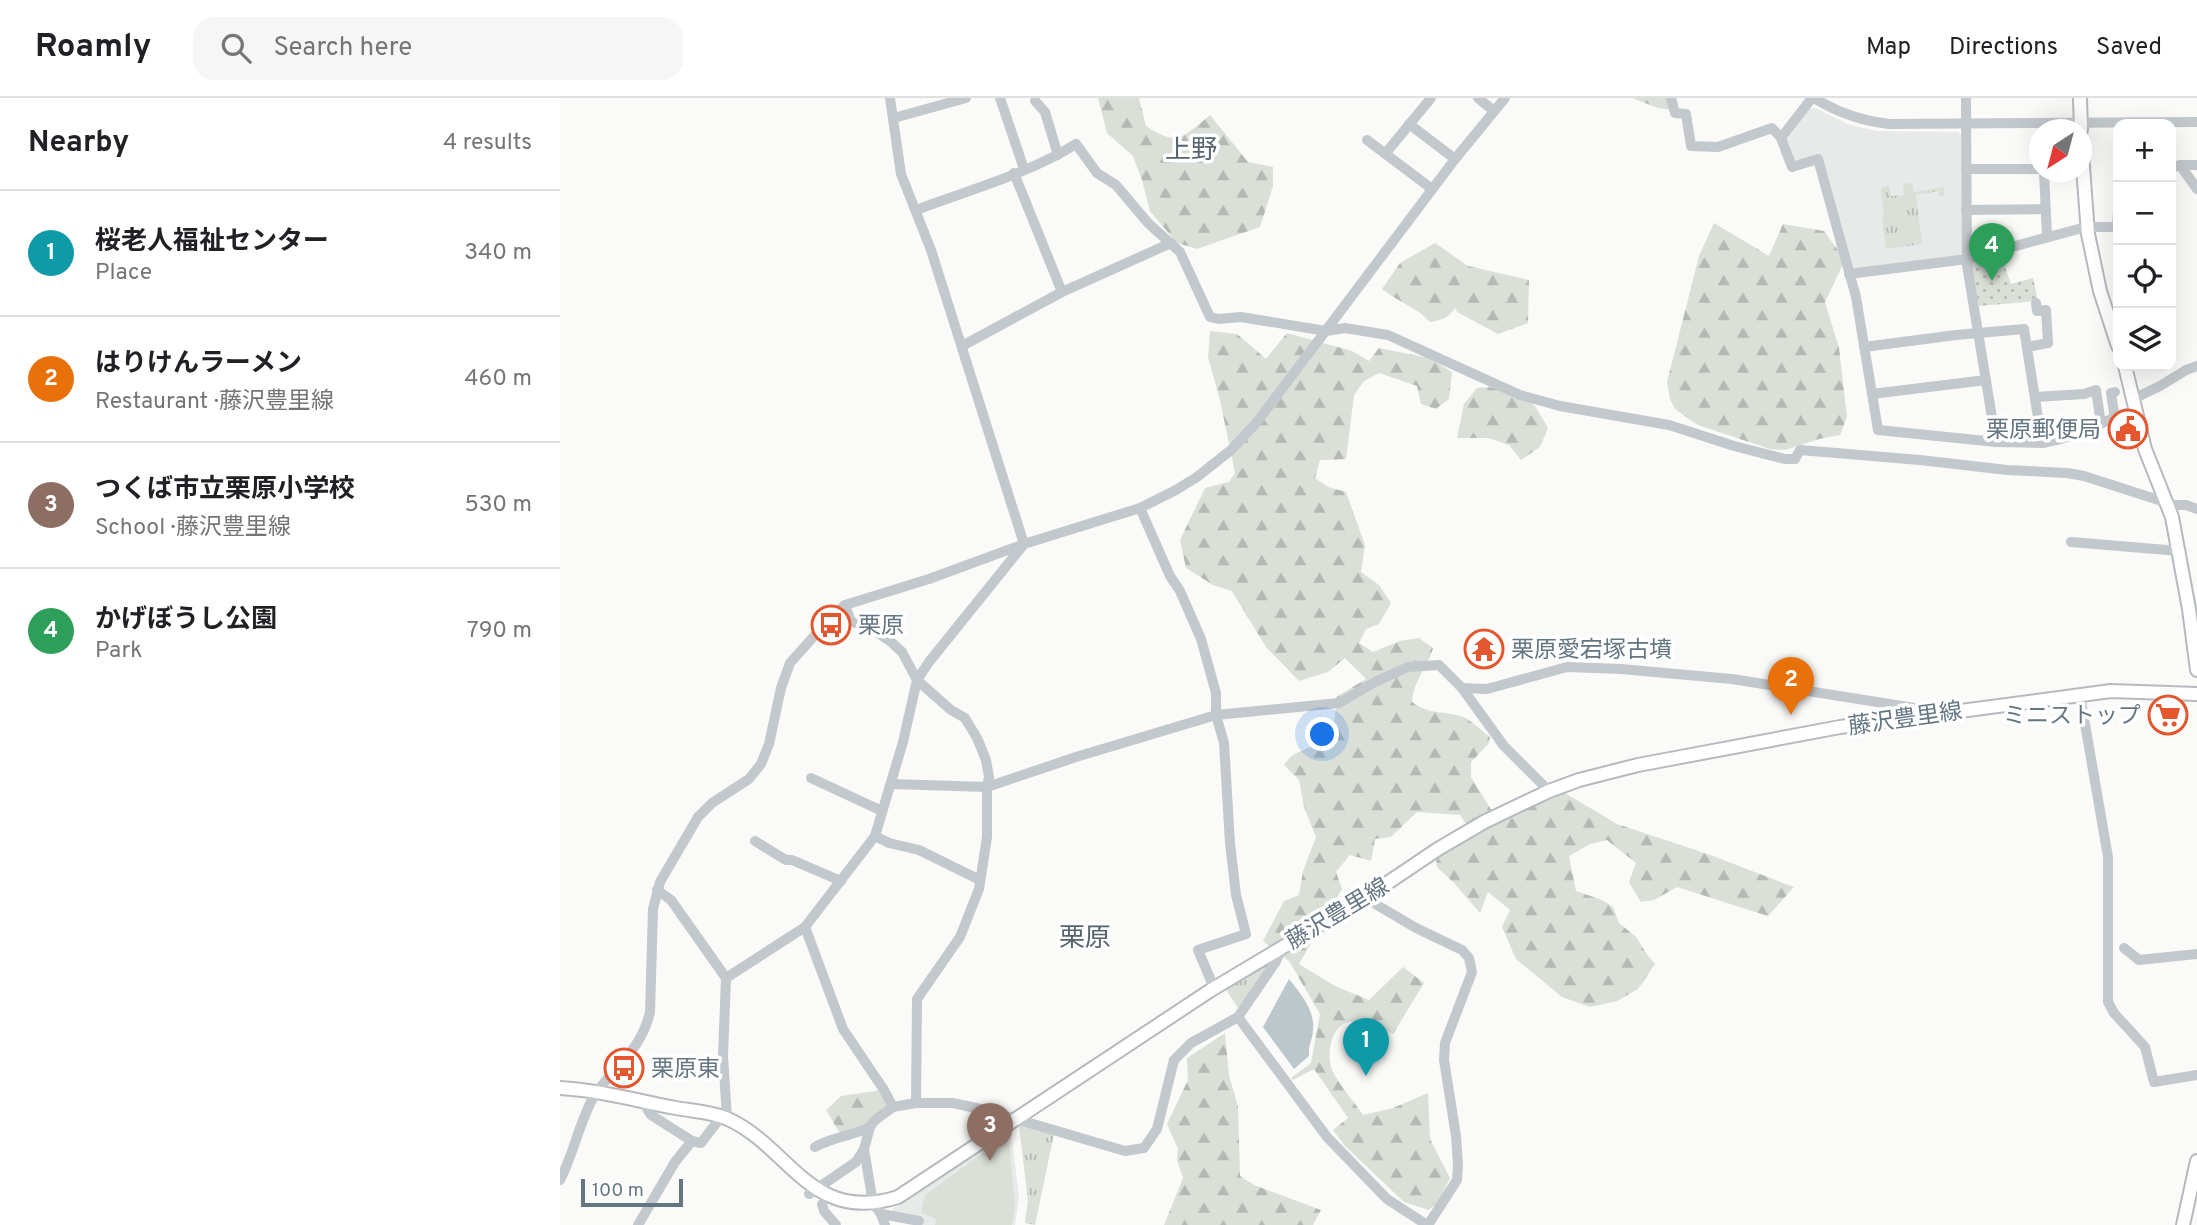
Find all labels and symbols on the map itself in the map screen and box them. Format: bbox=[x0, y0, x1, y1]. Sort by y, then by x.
north arrow bbox=[2029, 119, 2092, 182]
district label: 上野 bbox=[1165, 135, 1217, 168]
pin: 4 bbox=[1969, 223, 2015, 281]
public building icon: 栗原郵便局 bbox=[2107, 408, 2149, 450]
place label: 栗原郵便局 bbox=[1986, 417, 2101, 446]
bus stop icon: 栗原 bbox=[810, 604, 852, 646]
place label: 栗原 bbox=[858, 613, 904, 642]
temple icon: 栗原愛宕塚古墳 bbox=[1463, 628, 1505, 670]
place label: 栗原愛宕塚古墳 bbox=[1511, 637, 1672, 666]
pin: 2 bbox=[1768, 657, 1814, 715]
supermarket icon: ミニストップ bbox=[2147, 694, 2189, 736]
street label: 藤沢豊里線 bbox=[1846, 698, 1964, 743]
place label: ミニストップ bbox=[2003, 703, 2141, 732]
your location bbox=[1305, 717, 1339, 751]
street label: 藤沢豊里線 bbox=[1282, 873, 1395, 957]
district label: 栗原 bbox=[1059, 923, 1111, 956]
pin: 1 bbox=[1343, 1018, 1389, 1076]
bus stop icon: 栗原東 bbox=[603, 1047, 645, 1089]
place label: 栗原東 bbox=[651, 1056, 720, 1085]
pin: 3 bbox=[967, 1103, 1013, 1161]
scale bar bbox=[581, 1176, 682, 1208]

